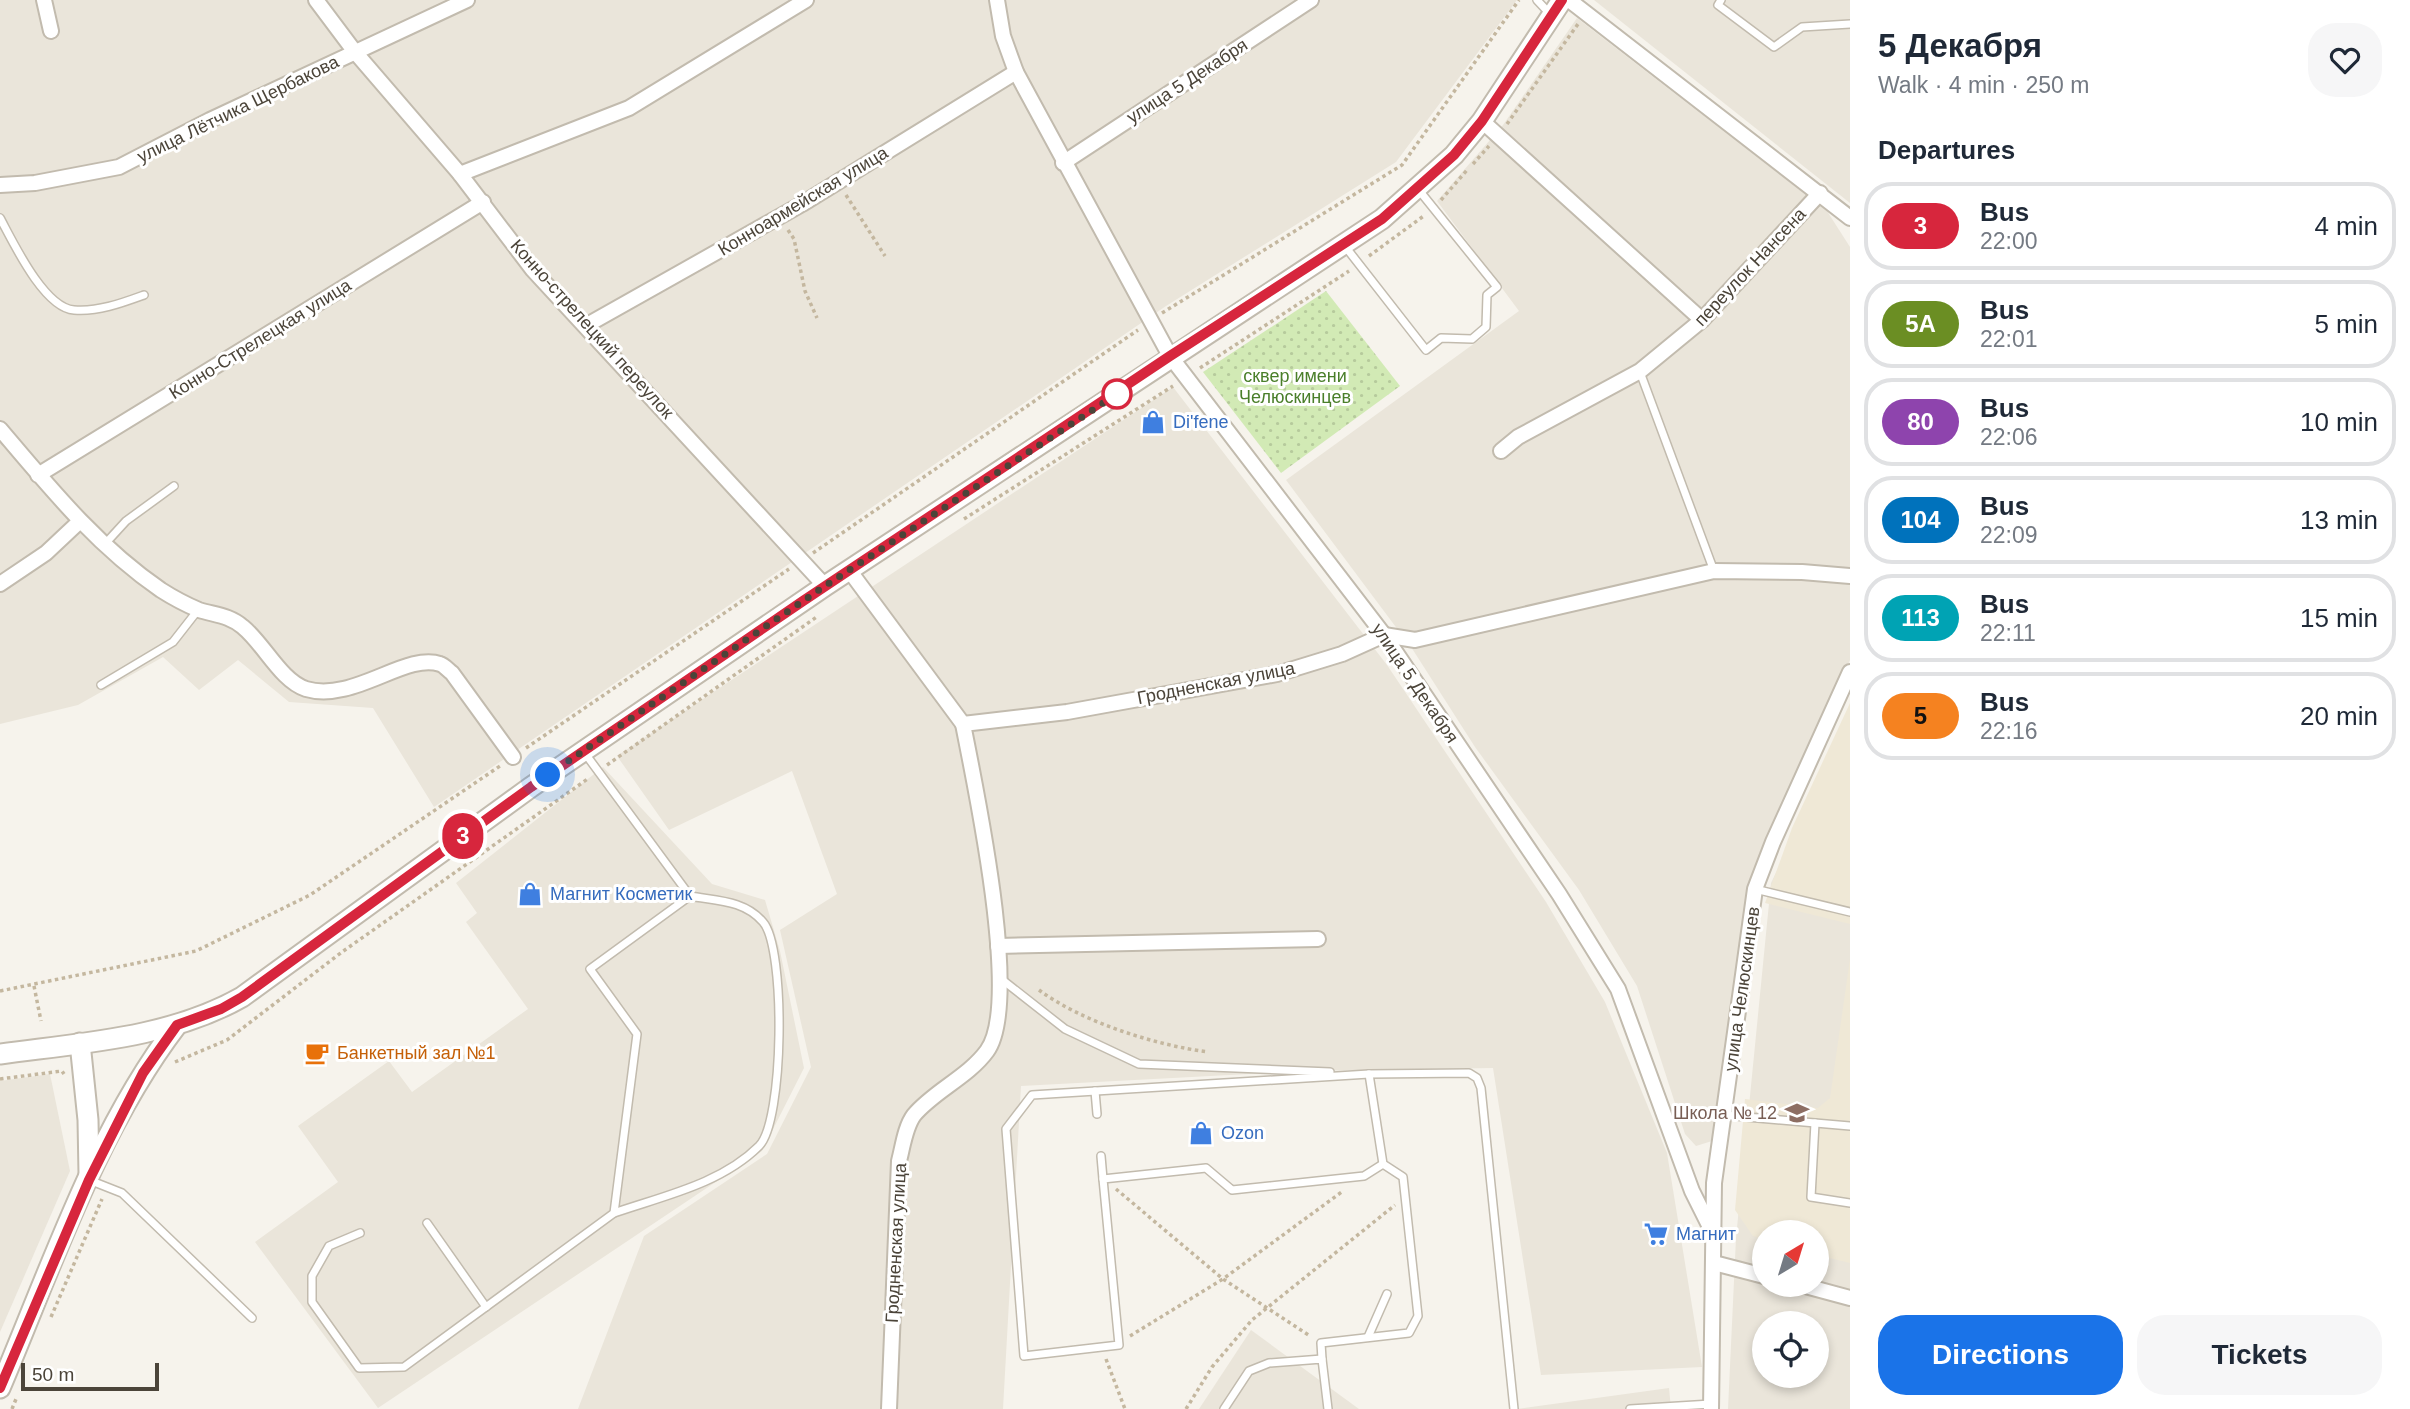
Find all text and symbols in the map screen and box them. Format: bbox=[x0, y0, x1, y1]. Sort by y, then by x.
button: heart bbox=[2308, 23, 2382, 97]
text: 5 Декабря bbox=[1878, 27, 2042, 64]
street label: улица 5 Декабря bbox=[1123, 35, 1251, 127]
street label: улица Лётчика Щербакова bbox=[134, 51, 343, 167]
text: Walk · 4 min · 250 m bbox=[1878, 72, 2089, 98]
text: Departures bbox=[1878, 135, 2015, 165]
street label: Конноармейская улица bbox=[715, 142, 892, 260]
text: Bus bbox=[1980, 197, 2029, 227]
street label: переулок Нансена bbox=[1690, 203, 1810, 330]
text: 4 min bbox=[2314, 211, 2378, 241]
text: 3 bbox=[1914, 212, 1927, 239]
text: 22:00 bbox=[1980, 228, 2038, 254]
street label: Конно-стрелецкий переулок bbox=[506, 235, 678, 423]
street label: Конно-Стрелецкая улица bbox=[165, 274, 355, 403]
text: Bus bbox=[1980, 295, 2029, 325]
text: 5 min bbox=[2314, 309, 2378, 339]
text: 5А bbox=[1905, 310, 1936, 337]
text: 22:01 bbox=[1980, 326, 2038, 352]
park label: сквер имени Челюскинцев bbox=[1239, 366, 1351, 407]
unlabelled marker bbox=[1102, 379, 1132, 409]
text: Bus bbox=[1980, 393, 2029, 423]
text: 10 min bbox=[2300, 407, 2378, 437]
shop icon: Di'fene bbox=[1139, 408, 1167, 436]
text: 80 bbox=[1907, 408, 1934, 435]
place label: Di'fene bbox=[1173, 412, 1228, 432]
text: 22:06 bbox=[1980, 424, 2038, 450]
text: Bus bbox=[1980, 491, 2029, 521]
text: 13 min bbox=[2300, 505, 2378, 535]
text: 104 bbox=[1900, 506, 1941, 533]
text: 22:09 bbox=[1980, 522, 2038, 548]
text: Bus bbox=[1980, 589, 2029, 619]
text: 15 min bbox=[2300, 603, 2378, 633]
text: 113 bbox=[1901, 604, 1940, 631]
street label: улица 5 Декабря bbox=[1368, 619, 1462, 747]
text: 22:11 bbox=[1980, 620, 2036, 646]
street label: Гродненская улица bbox=[1135, 658, 1298, 708]
text: Bus bbox=[1980, 687, 2029, 717]
text: 20 min bbox=[2300, 701, 2378, 731]
text: 5 bbox=[1914, 702, 1927, 729]
text: 22:16 bbox=[1980, 718, 2038, 744]
your location bbox=[530, 757, 565, 792]
line badge: 3 bbox=[440, 813, 486, 859]
text: 3 bbox=[456, 822, 470, 849]
shop icon: Магнит Косметик bbox=[516, 880, 544, 908]
place label: Магнит Косметик bbox=[550, 884, 693, 904]
street label: улица Челюскинцев bbox=[1721, 905, 1763, 1073]
cafe icon: Банкетный зал №1 bbox=[303, 1039, 331, 1067]
place label: Банкетный зал №1 bbox=[337, 1043, 496, 1063]
school or university icon: Школа № 12 bbox=[1783, 1099, 1811, 1127]
place label: Школа № 12 bbox=[1673, 1103, 1777, 1123]
shop icon: Ozon bbox=[1187, 1119, 1215, 1147]
place label: Ozon bbox=[1221, 1123, 1264, 1143]
street label: Гродненская улица bbox=[882, 1161, 910, 1324]
supermarket icon: Магнит bbox=[1642, 1220, 1670, 1248]
north arrow bbox=[1752, 1220, 1829, 1297]
map controls bbox=[1752, 1220, 1829, 1388]
place label: Магнит bbox=[1676, 1224, 1736, 1244]
button: locate bbox=[1752, 1311, 1829, 1388]
button: Directions bbox=[1878, 1315, 2123, 1395]
button: Tickets bbox=[2137, 1315, 2382, 1395]
scale bar bbox=[21, 1360, 159, 1392]
text: 50 m bbox=[32, 1364, 74, 1385]

